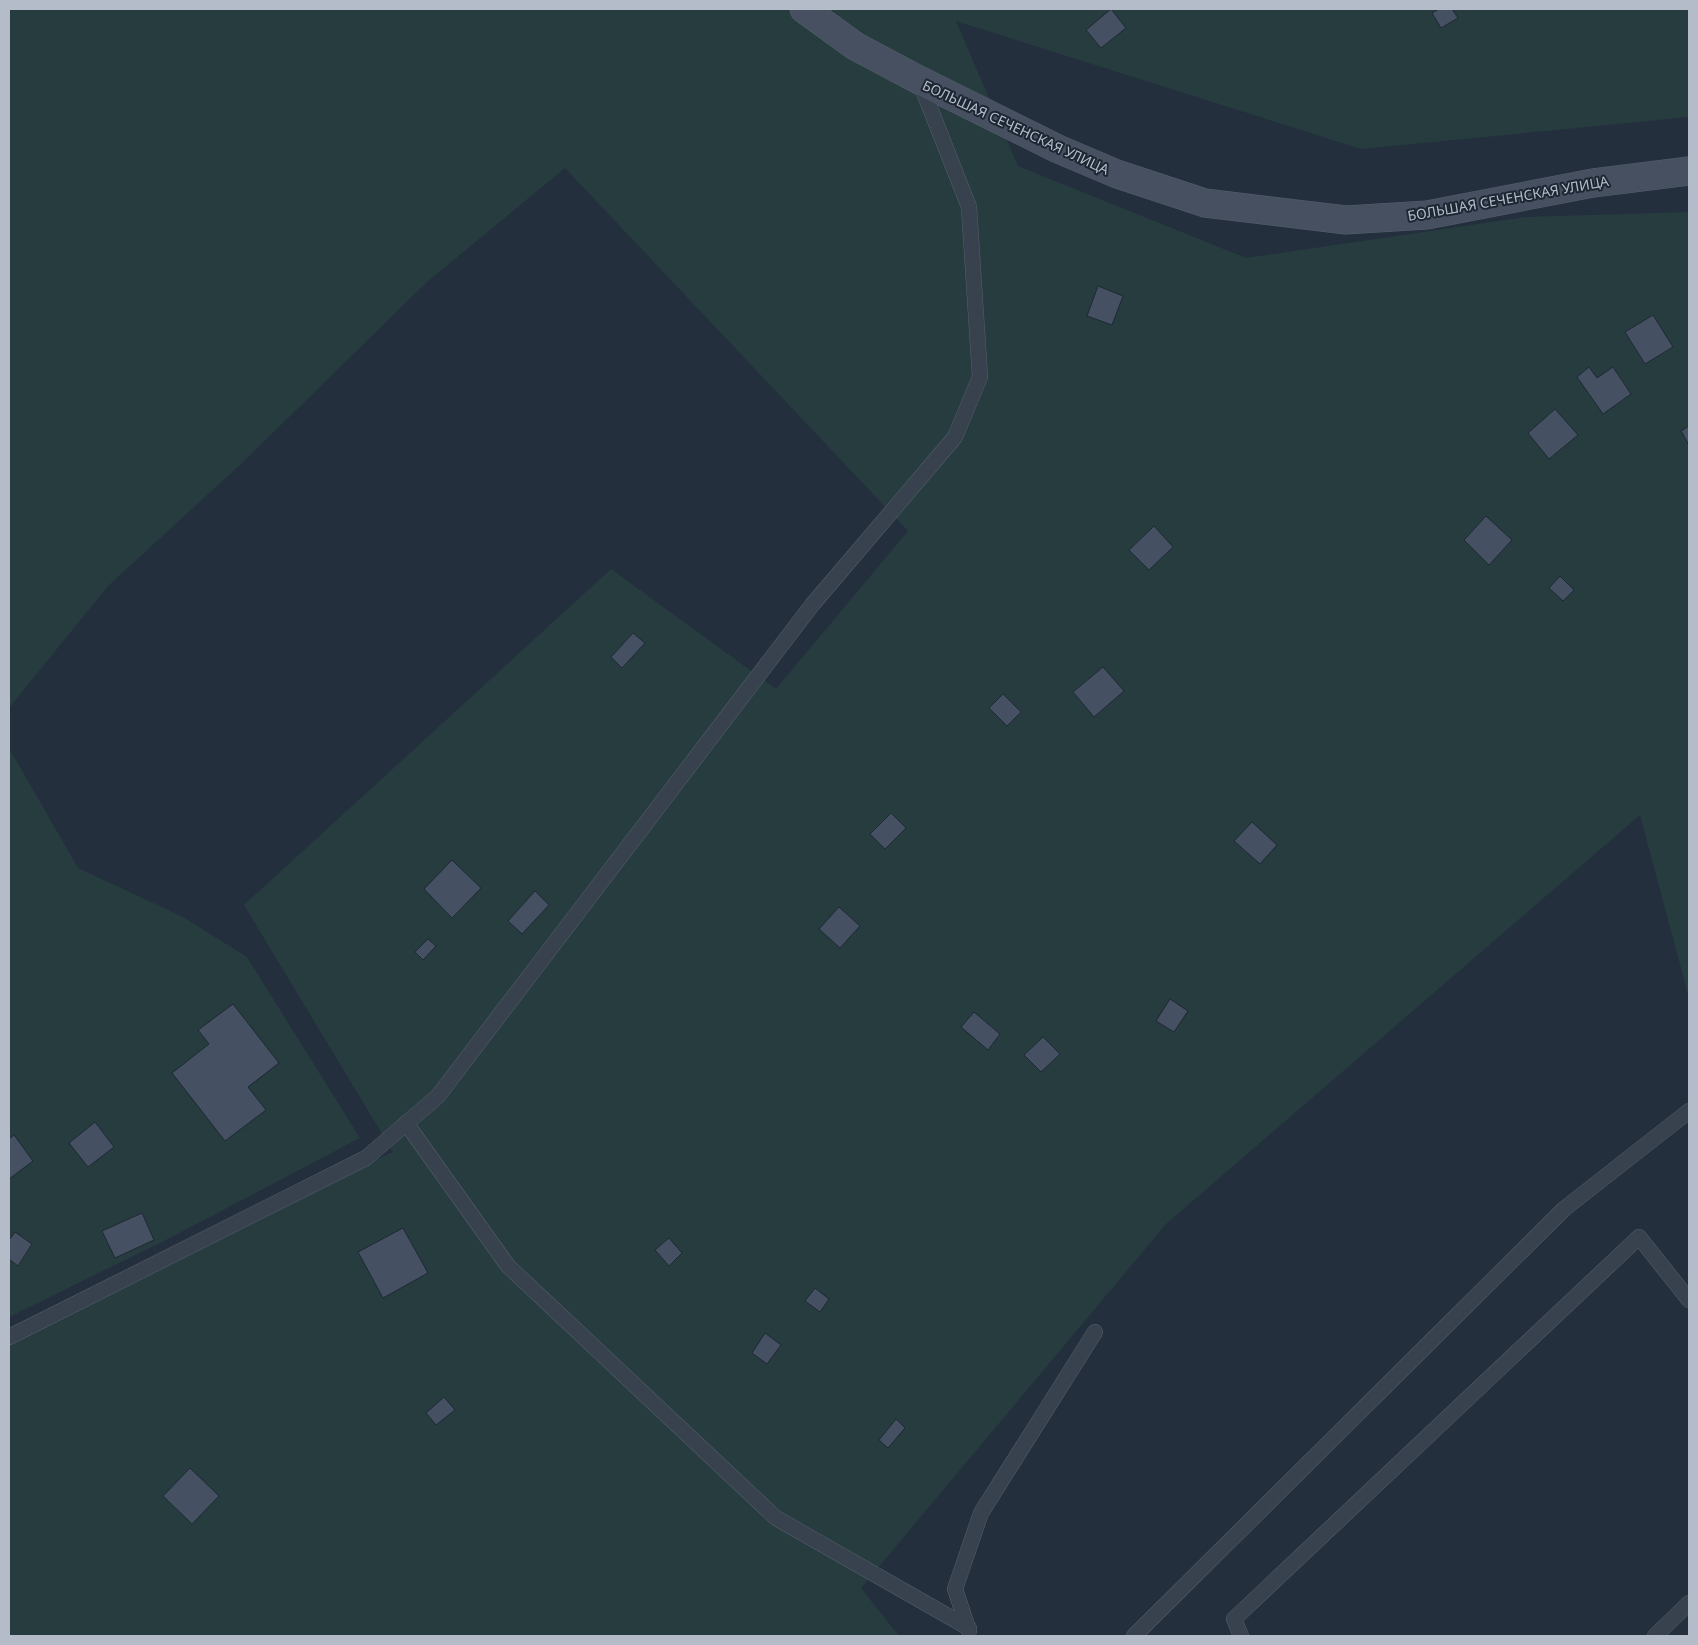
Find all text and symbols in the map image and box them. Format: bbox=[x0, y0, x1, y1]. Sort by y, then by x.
street label: БОЛЬШАЯ СЕЧЕНСКАЯ УЛИЦА bbox=[920, 75, 1112, 179]
street label: БОЛЬШАЯ СЕЧЕНСКАЯ УЛИЦА bbox=[1406, 171, 1610, 225]

